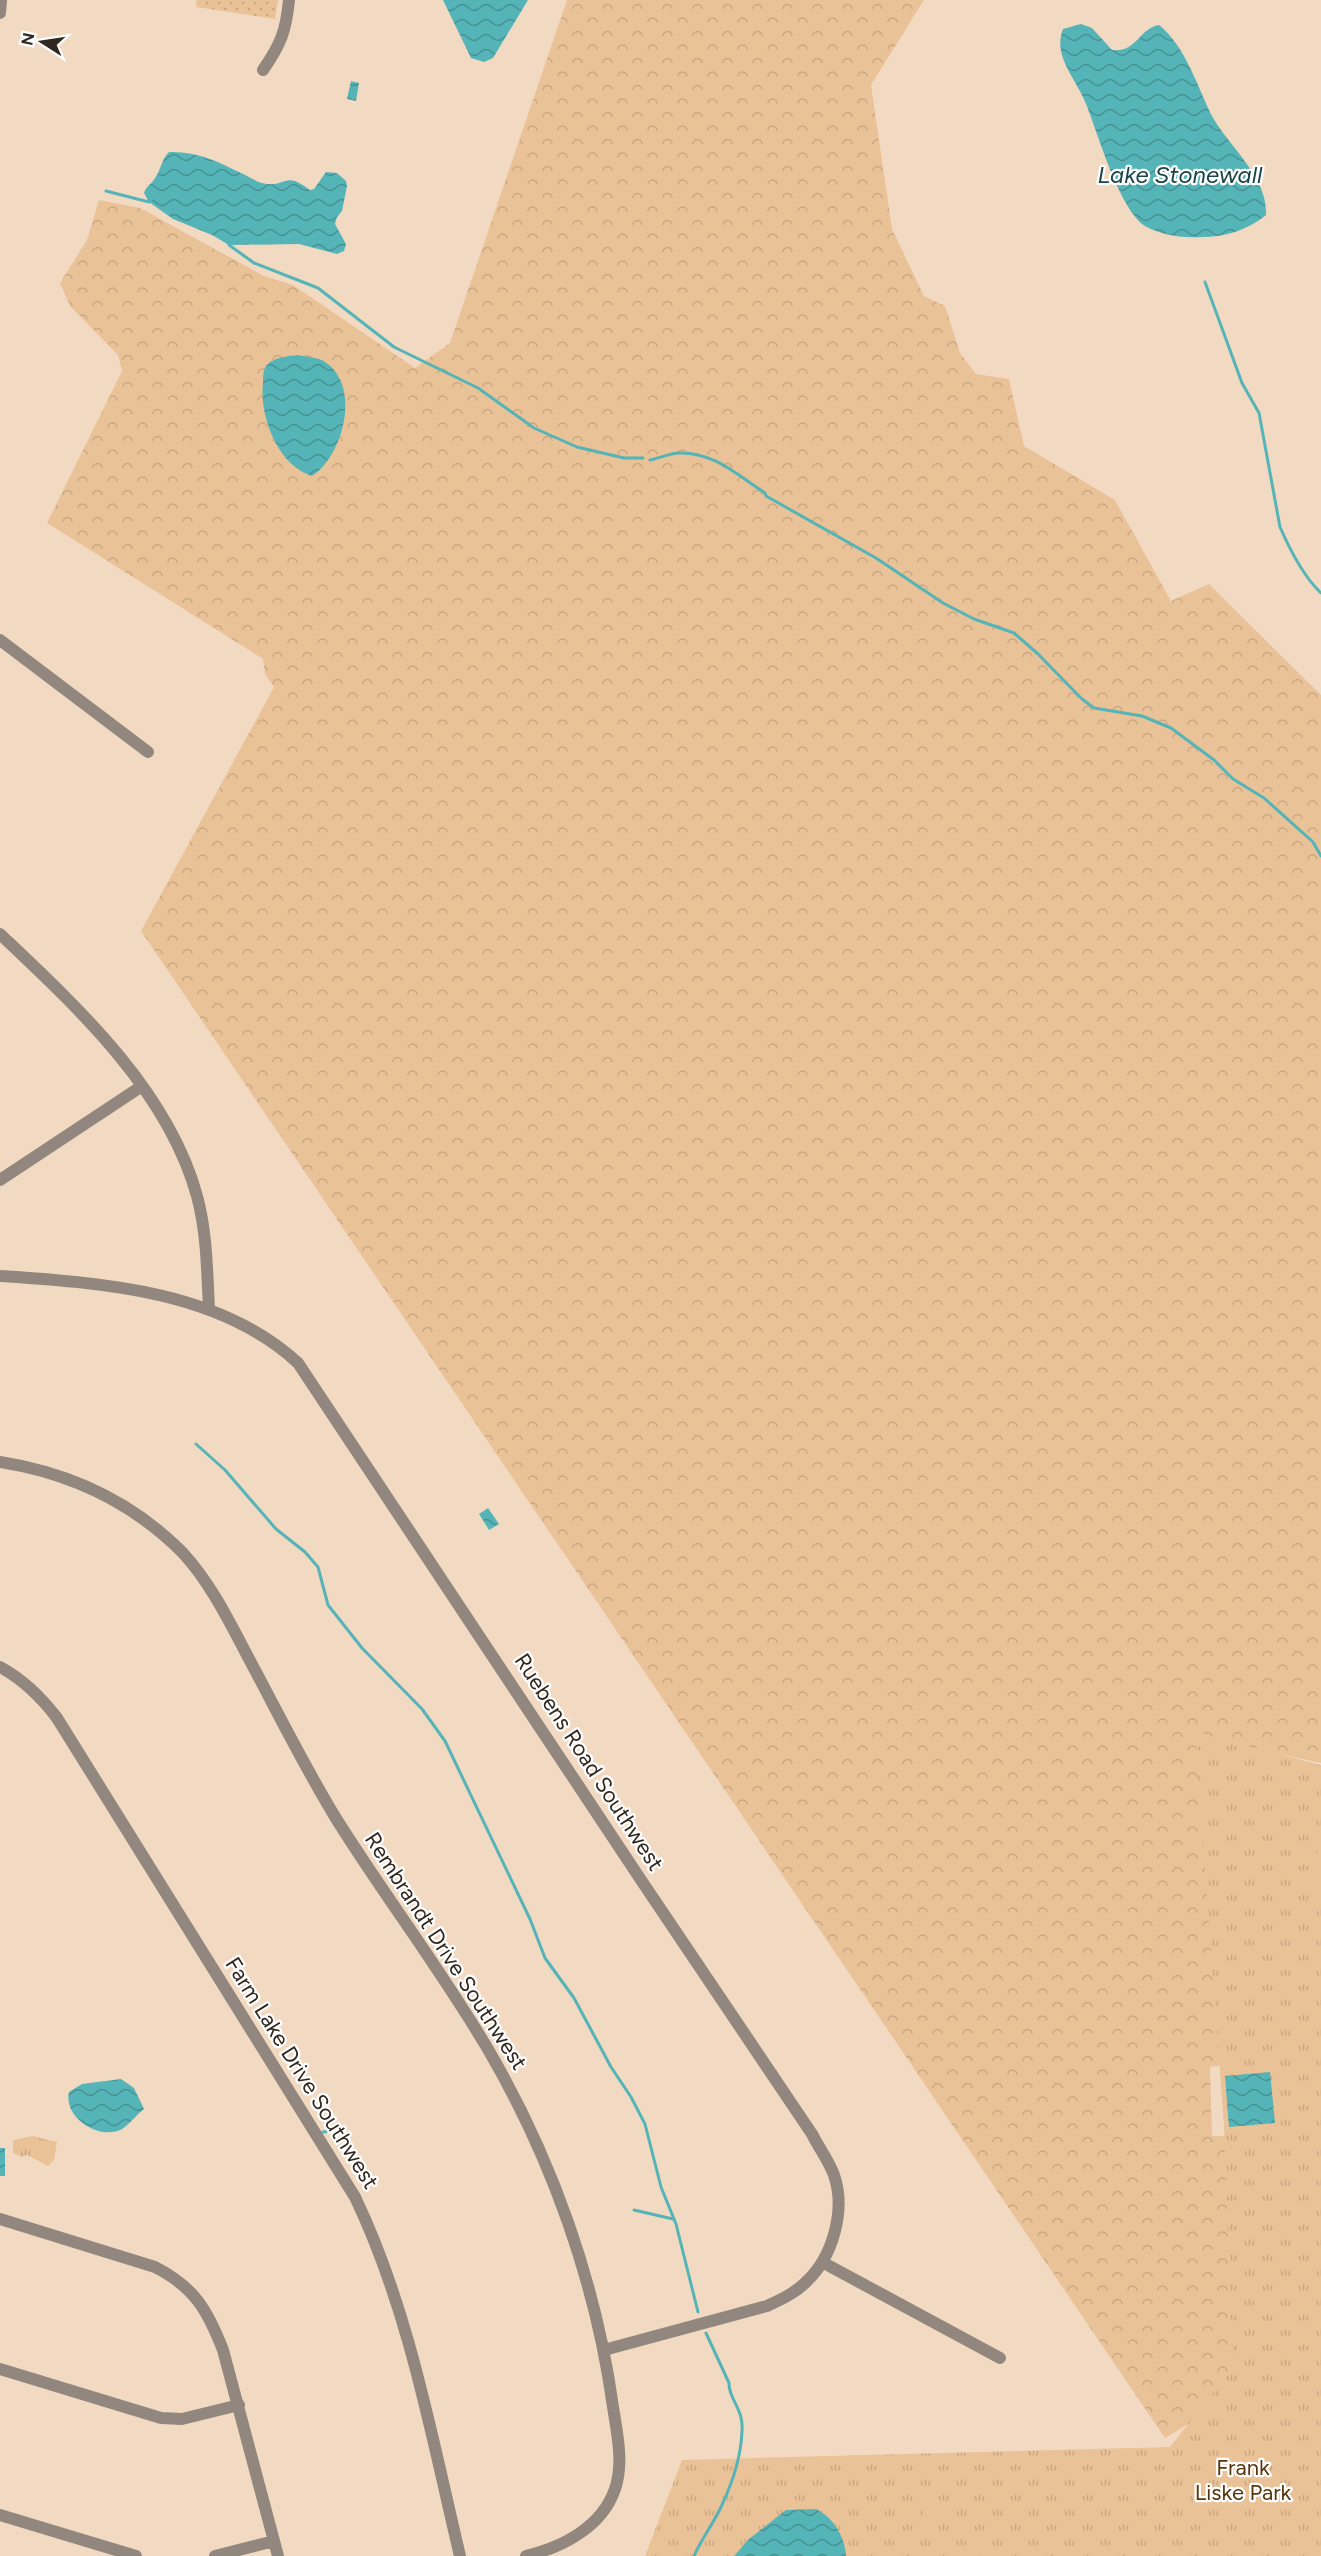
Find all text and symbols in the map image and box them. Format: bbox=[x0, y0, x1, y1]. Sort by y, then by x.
north arrow bbox=[12, 12, 72, 72]
text: N bbox=[17, 31, 38, 47]
water label: Lake Stonewall bbox=[1098, 160, 1263, 189]
street label: Ruebens Road Southwest bbox=[509, 1648, 669, 1876]
street label: Rembrandt Drive Southwest bbox=[359, 1827, 533, 2075]
street label: Farm Lake Drive Southwest bbox=[220, 1952, 384, 2194]
park label: Frank Liske Park bbox=[1195, 2454, 1292, 2506]

